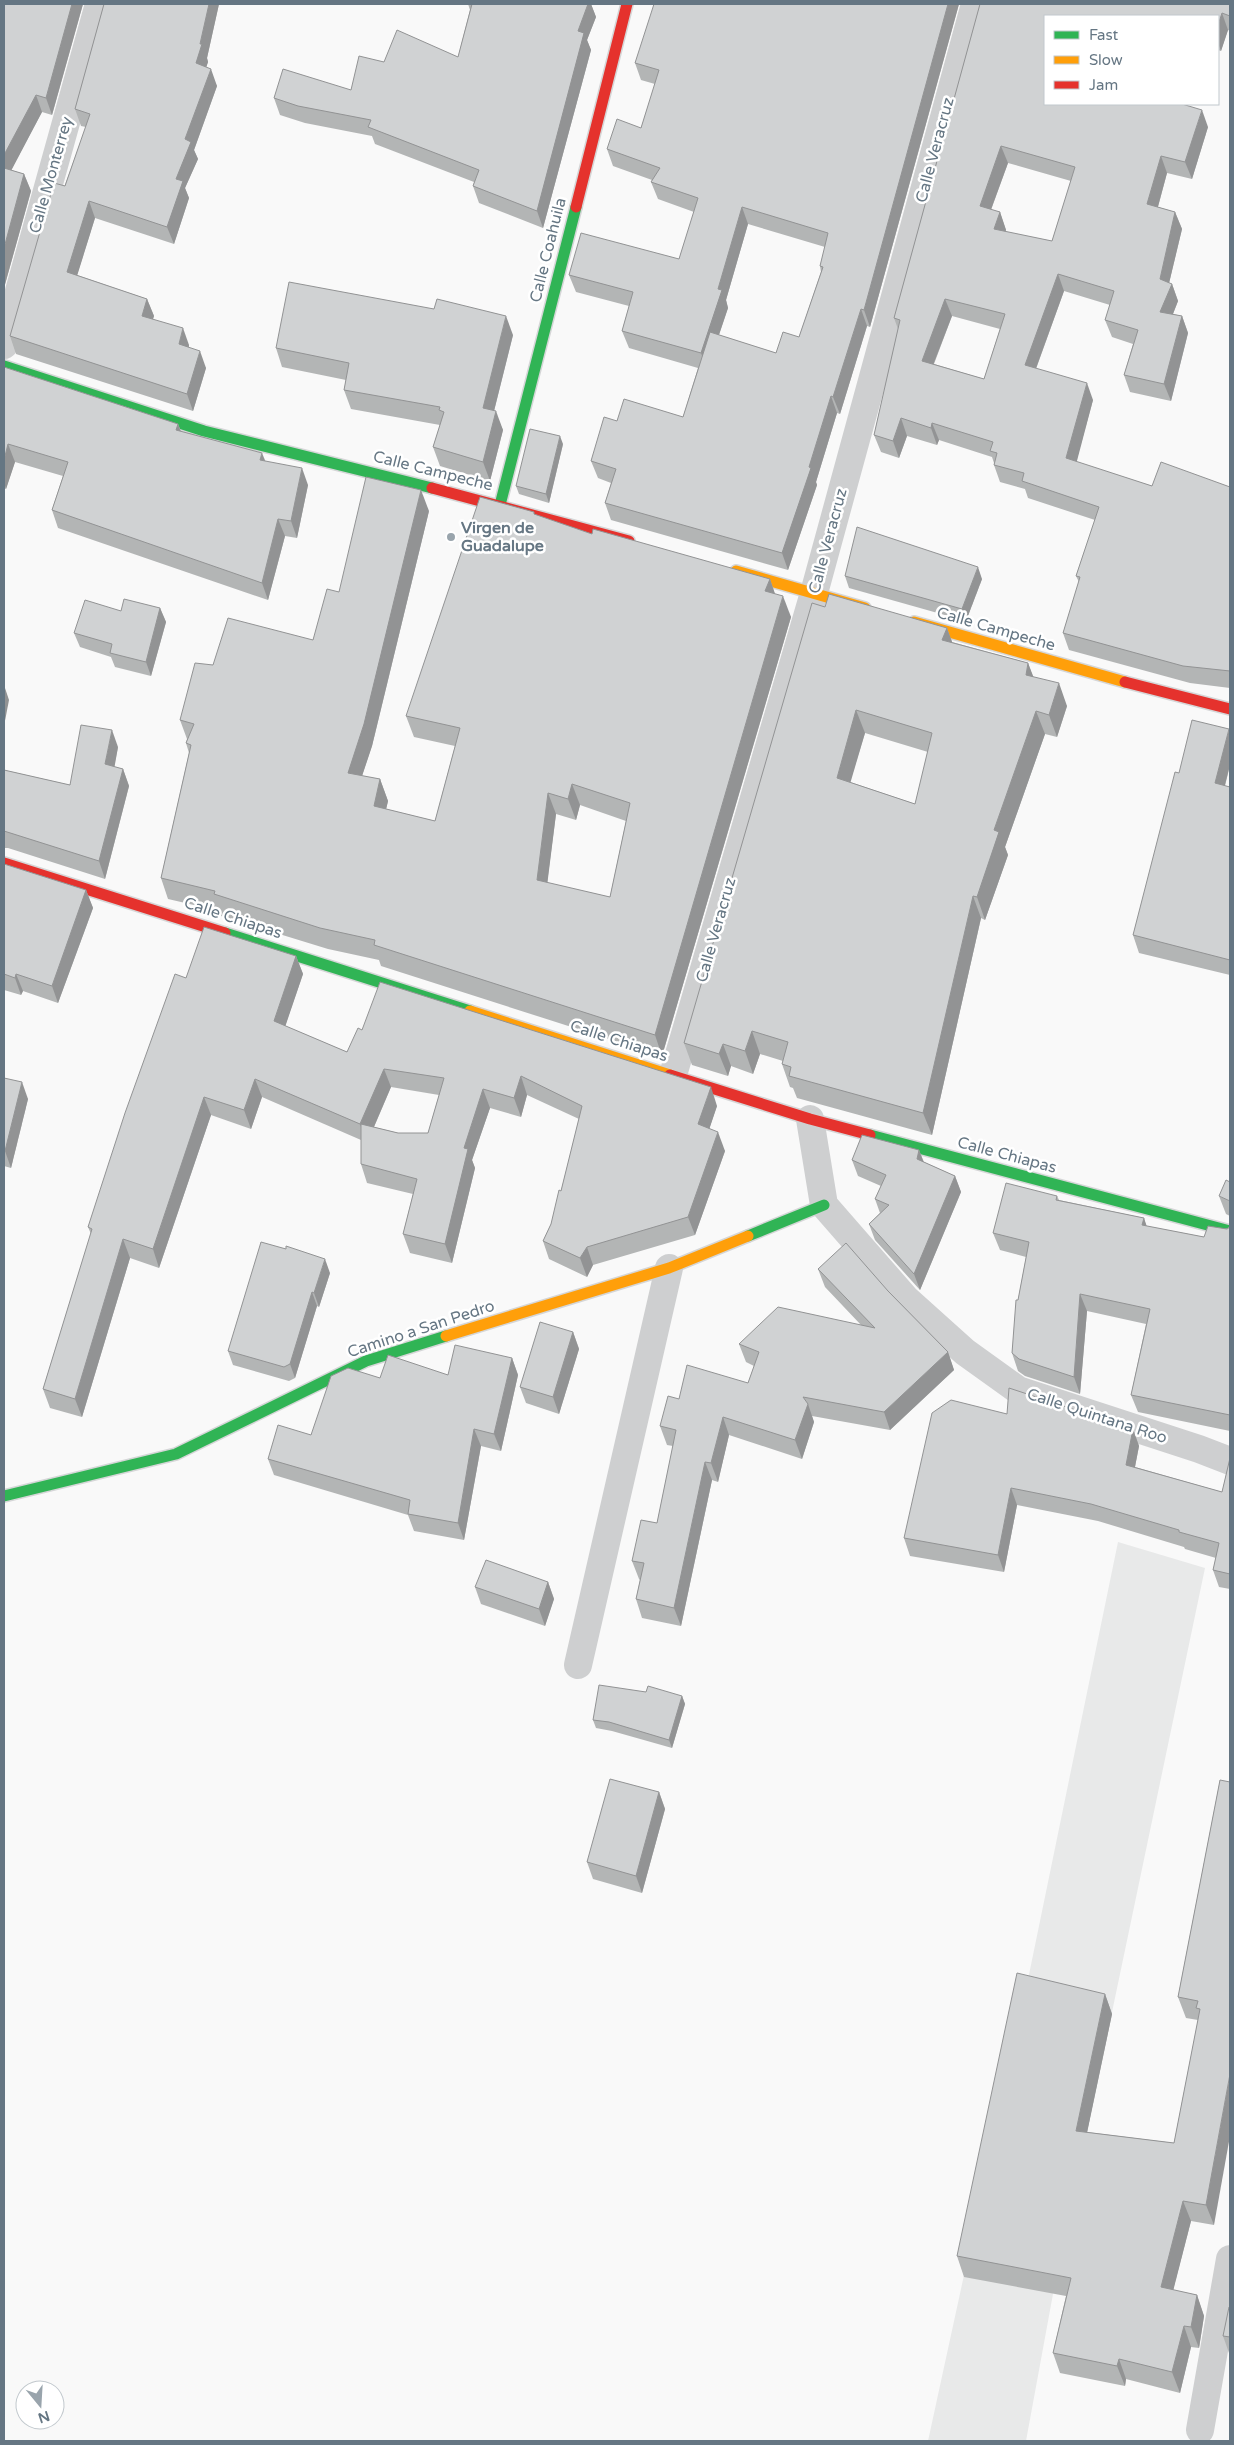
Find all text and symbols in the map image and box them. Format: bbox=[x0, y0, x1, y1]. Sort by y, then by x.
legend bbox=[1044, 15, 1219, 105]
text: Fast bbox=[1089, 26, 1119, 44]
text: Slow bbox=[1089, 51, 1123, 69]
text: Jam bbox=[1089, 76, 1118, 94]
street label: Calle Veracruz bbox=[911, 95, 959, 205]
street label: Calle Monterrey bbox=[25, 114, 77, 236]
street label: Calle Coahuila bbox=[525, 196, 571, 304]
street label: Calle Campeche bbox=[371, 446, 495, 496]
street label: Calle Veracruz bbox=[804, 486, 852, 596]
place label: Virgen de Guadalupe bbox=[461, 518, 544, 556]
marker: Virgen de Guadalupe bbox=[445, 531, 457, 543]
street label: Calle Campeche bbox=[934, 602, 1058, 656]
street label: Calle Veracruz bbox=[691, 875, 741, 985]
street label: Calle Chiapas bbox=[181, 893, 285, 943]
street label: Calle Chiapas bbox=[567, 1016, 671, 1066]
street label: Calle Chiapas bbox=[955, 1132, 1059, 1178]
street label: Camino a San Pedro bbox=[345, 1296, 497, 1362]
street label: Calle Quintana Roo bbox=[1024, 1384, 1170, 1448]
north arrow bbox=[15, 2380, 65, 2430]
text: N bbox=[36, 2407, 52, 2427]

